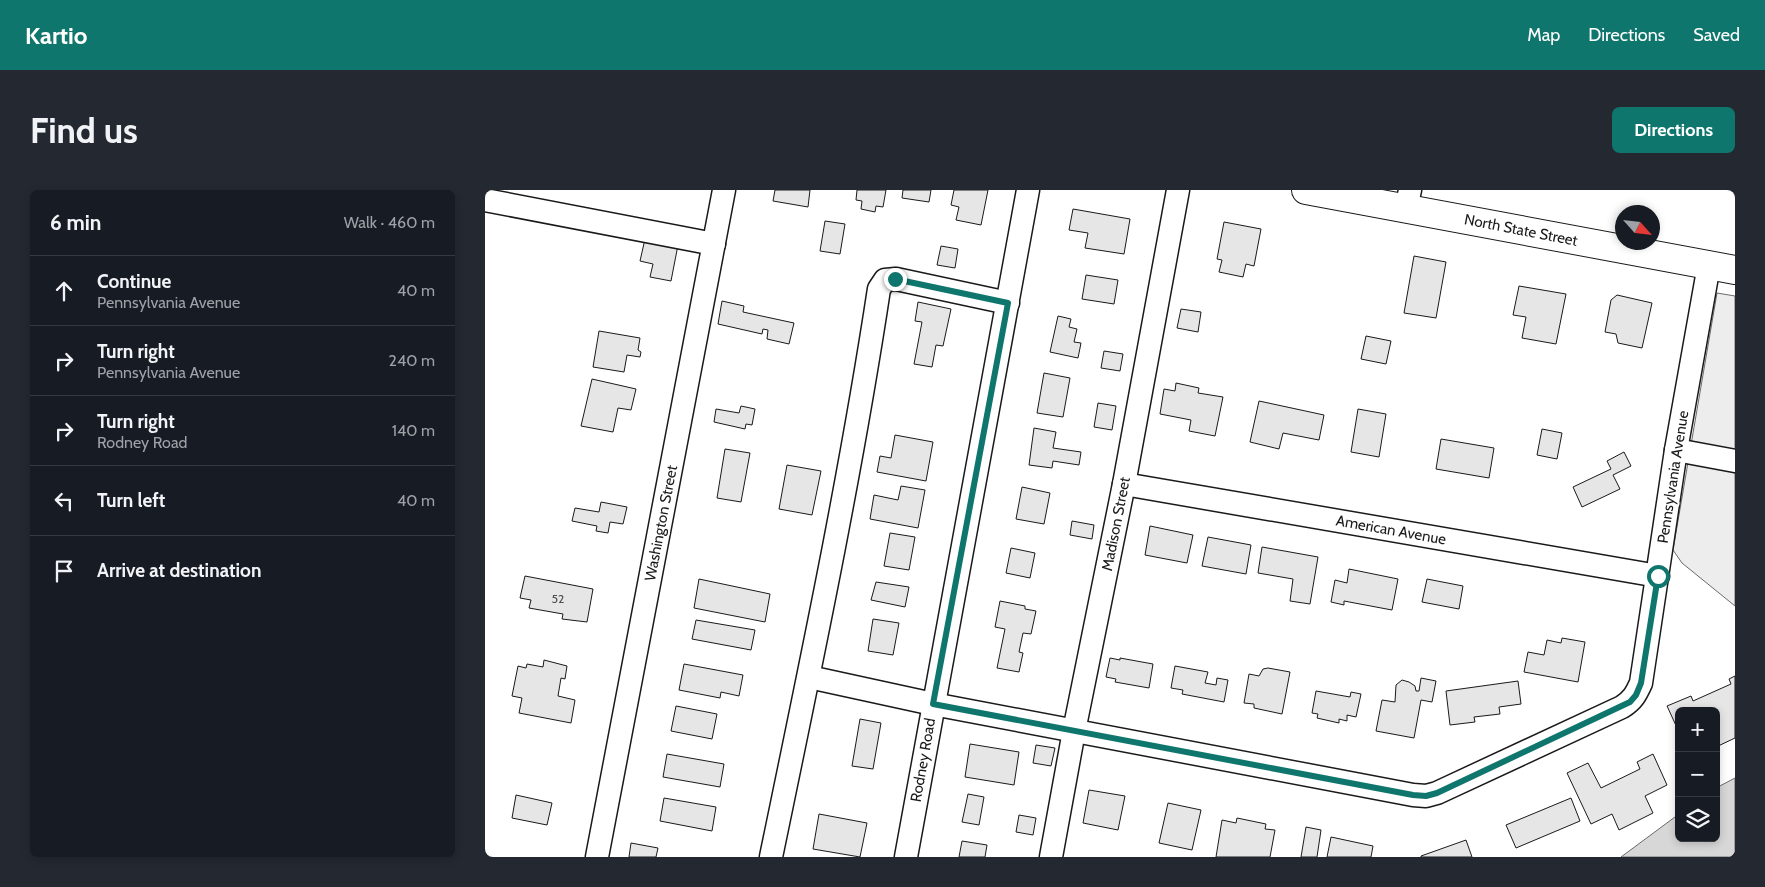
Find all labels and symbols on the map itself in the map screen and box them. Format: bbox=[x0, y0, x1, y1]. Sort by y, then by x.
north arrow bbox=[1615, 205, 1660, 250]
street label: North State Street bbox=[1463, 210, 1579, 250]
route end bbox=[884, 268, 907, 291]
street label: Pennsylvania Avenue bbox=[1654, 409, 1692, 545]
street label: Washington Street bbox=[641, 463, 681, 583]
street label: Madison Street bbox=[1098, 475, 1134, 573]
street label: American Avenue bbox=[1335, 511, 1448, 549]
route start bbox=[1647, 565, 1670, 588]
house number: 52 bbox=[552, 591, 564, 606]
street label: Rodney Road bbox=[907, 717, 939, 803]

